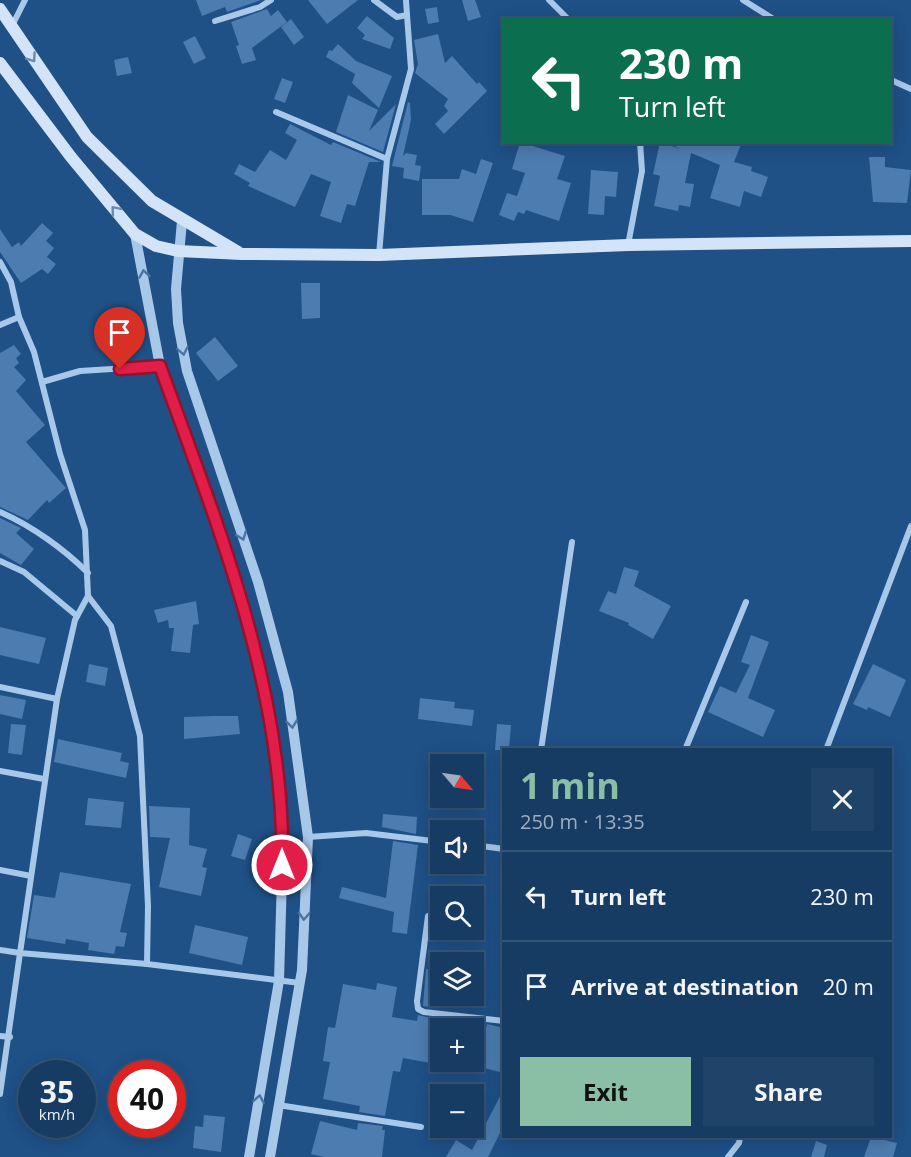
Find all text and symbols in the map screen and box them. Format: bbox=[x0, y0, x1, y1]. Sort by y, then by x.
text: 230 m bbox=[619, 34, 743, 91]
icon: left bbox=[520, 42, 598, 120]
one-way arrow bbox=[25, 51, 36, 62]
text: Turn left bbox=[619, 88, 726, 125]
one-way arrow bbox=[111, 206, 122, 217]
one-way arrow bbox=[138, 270, 151, 280]
pin bbox=[94, 307, 145, 369]
icon: arrive bbox=[103, 316, 136, 349]
one-way arrow bbox=[176, 345, 189, 355]
one-way arrow bbox=[235, 530, 248, 541]
one-way arrow bbox=[286, 720, 298, 729]
north arrow bbox=[430, 754, 484, 808]
map controls bbox=[430, 754, 484, 1138]
text: 1 min bbox=[520, 761, 620, 810]
button: close bbox=[811, 768, 874, 831]
text: 250 m · 13:35 bbox=[520, 808, 645, 835]
button: sound bbox=[430, 820, 484, 874]
position arrow bbox=[250, 833, 314, 897]
icon: left bbox=[520, 880, 553, 913]
text: Turn left bbox=[571, 881, 666, 911]
text: 230 m bbox=[810, 881, 874, 911]
button: search bbox=[430, 886, 484, 940]
one-way arrow bbox=[298, 911, 311, 920]
button: layers bbox=[430, 952, 484, 1006]
icon: arrive bbox=[520, 970, 553, 1003]
text: Arrive at destination bbox=[571, 971, 799, 1001]
text: 20 m bbox=[823, 971, 874, 1001]
button: + bbox=[430, 1018, 484, 1072]
button: Exit bbox=[520, 1057, 691, 1126]
button: Share bbox=[703, 1057, 874, 1126]
speed limit sign: 40 bbox=[108, 1060, 186, 1138]
text: 35 bbox=[40, 1071, 74, 1112]
button: − bbox=[430, 1084, 484, 1138]
one-way arrow bbox=[253, 1095, 265, 1104]
text: km/h bbox=[39, 1104, 75, 1124]

